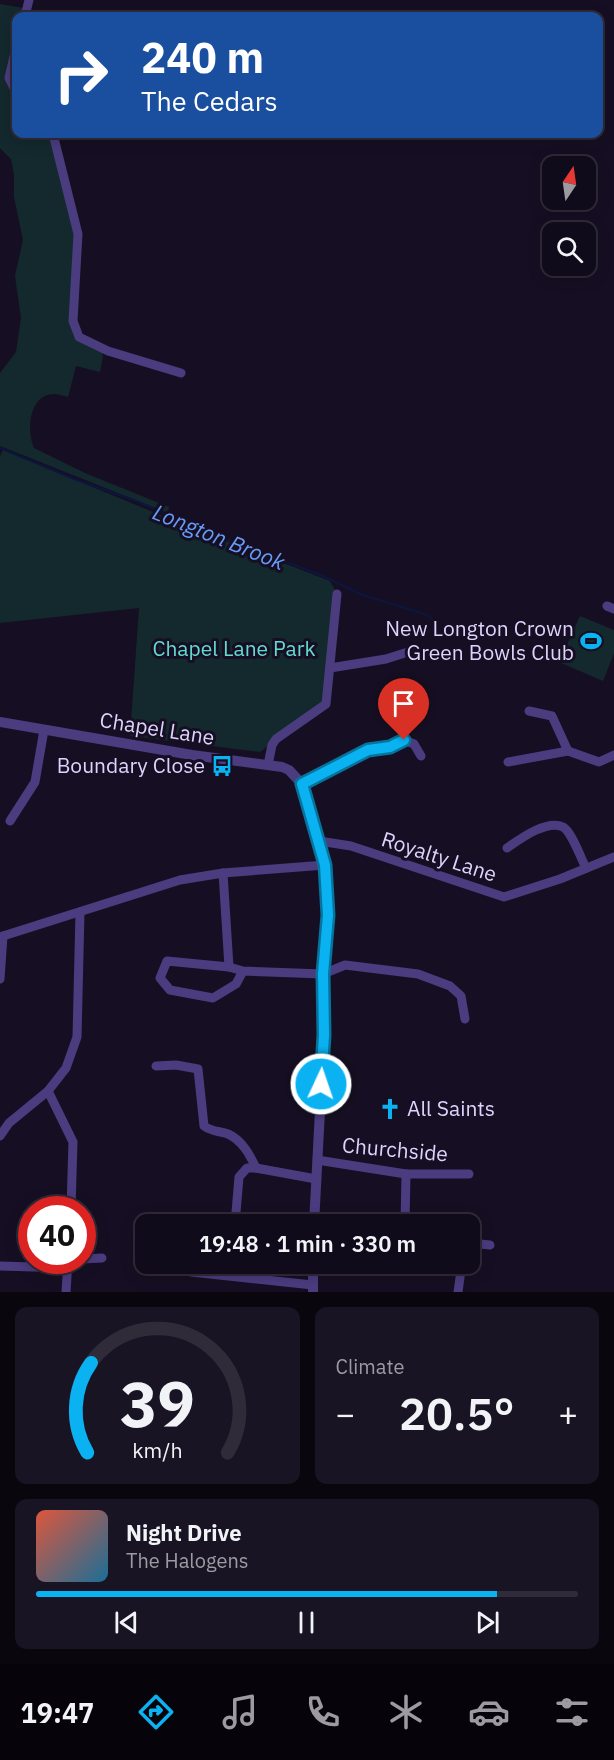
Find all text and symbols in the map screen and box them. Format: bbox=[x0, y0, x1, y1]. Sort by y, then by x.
text: 240 m bbox=[141, 30, 264, 85]
icon: right bbox=[42, 36, 120, 114]
text: The Cedars bbox=[141, 83, 278, 118]
north arrow bbox=[542, 156, 596, 210]
map controls bbox=[542, 156, 596, 276]
button: search bbox=[542, 222, 596, 276]
water label: Longton Brook bbox=[149, 497, 290, 576]
place label: New Longton Crown Green Bowls Club bbox=[385, 614, 574, 666]
sports icon: New Longton Crown Green Bowls Club bbox=[579, 629, 603, 653]
park label: Chapel Lane Park bbox=[152, 634, 316, 662]
pin bbox=[378, 678, 429, 740]
icon: arrive bbox=[387, 687, 420, 720]
street label: Chapel Lane bbox=[98, 705, 217, 751]
place label: Boundary Close bbox=[57, 751, 205, 779]
bus stop icon: Boundary Close bbox=[210, 754, 234, 778]
street label: Royalty Lane bbox=[378, 824, 501, 888]
position arrow bbox=[289, 1052, 353, 1116]
place label: All Saints bbox=[407, 1094, 495, 1122]
church icon: All Saints bbox=[378, 1097, 402, 1121]
street label: Churchside bbox=[341, 1130, 449, 1168]
speed limit sign: 40 bbox=[18, 1196, 96, 1274]
text: 19:48 · 1 min · 330 m bbox=[199, 1229, 416, 1258]
text: Climate bbox=[336, 1353, 404, 1380]
text: 39 bbox=[120, 1363, 195, 1444]
text: 20.5° bbox=[399, 1384, 515, 1442]
text: − bbox=[336, 1392, 355, 1435]
text: + bbox=[558, 1392, 578, 1435]
text: km/h bbox=[132, 1436, 182, 1464]
text: Night Drive bbox=[126, 1518, 242, 1547]
text: The Halogens bbox=[126, 1547, 248, 1574]
icon: previous bbox=[110, 1606, 143, 1639]
icon: pause bbox=[290, 1606, 323, 1639]
icon: next bbox=[471, 1606, 504, 1639]
icon: directions bbox=[135, 1691, 177, 1733]
icon: music bbox=[219, 1691, 261, 1733]
icon: phone bbox=[302, 1691, 344, 1733]
icon: climate bbox=[385, 1691, 427, 1733]
icon: car bbox=[468, 1691, 510, 1733]
icon: filters bbox=[551, 1691, 593, 1733]
text: 19:47 bbox=[21, 1695, 94, 1730]

